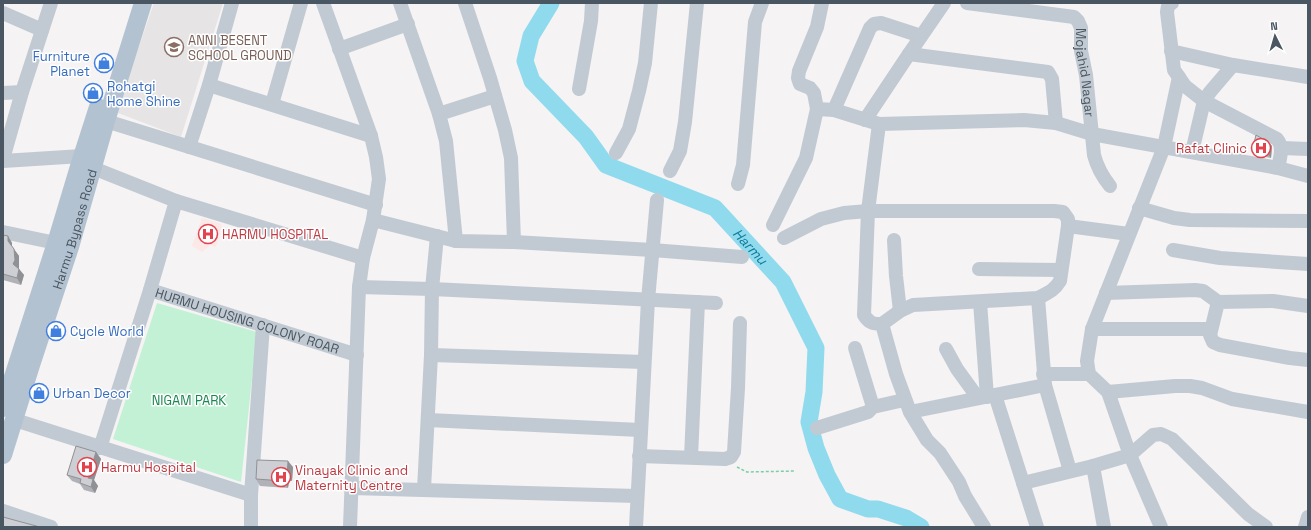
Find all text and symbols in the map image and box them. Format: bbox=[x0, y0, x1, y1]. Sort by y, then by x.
north arrow bbox=[1255, 16, 1295, 56]
text: N bbox=[1270, 19, 1278, 33]
street label: Mojahid Nagar bbox=[1072, 28, 1098, 118]
place label: ANNI BESENT SCHOOL GROUND bbox=[188, 32, 292, 64]
school or university icon: ANNI BESENT SCHOOL GROUND bbox=[163, 36, 185, 58]
place label: Furniture Planet bbox=[33, 48, 90, 80]
shop icon: Furniture Planet bbox=[93, 52, 115, 74]
place label: Rohatgi Home Shine bbox=[107, 78, 181, 110]
shop icon: Rohatgi Home Shine bbox=[82, 82, 104, 104]
hospital icon: Rafat Clinic bbox=[1250, 137, 1272, 159]
place label: Rafat Clinic bbox=[1176, 140, 1247, 157]
street label: Harmu Bypass Road bbox=[49, 167, 101, 291]
hospital icon: HARMU HOSPITAL bbox=[197, 223, 219, 245]
water label: Harmu bbox=[729, 224, 772, 269]
place label: HARMU HOSPITAL bbox=[222, 226, 328, 243]
street label: HURMU HOUSING COLONY ROAR bbox=[153, 284, 341, 358]
shop icon: Cycle World bbox=[45, 320, 67, 342]
place label: Cycle World bbox=[70, 323, 144, 340]
shop icon: Urban Decor bbox=[28, 382, 50, 404]
place label: Urban Decor bbox=[53, 385, 131, 402]
park label: NIGAM PARK bbox=[152, 392, 226, 409]
hospital icon: Harmu Hospital bbox=[76, 456, 98, 478]
place label: Harmu Hospital bbox=[101, 459, 196, 476]
place label: Vinayak Clinic and Maternity Centre bbox=[295, 462, 408, 494]
hospital icon: Vinayak Clinic and Maternity Centre bbox=[270, 466, 292, 488]

